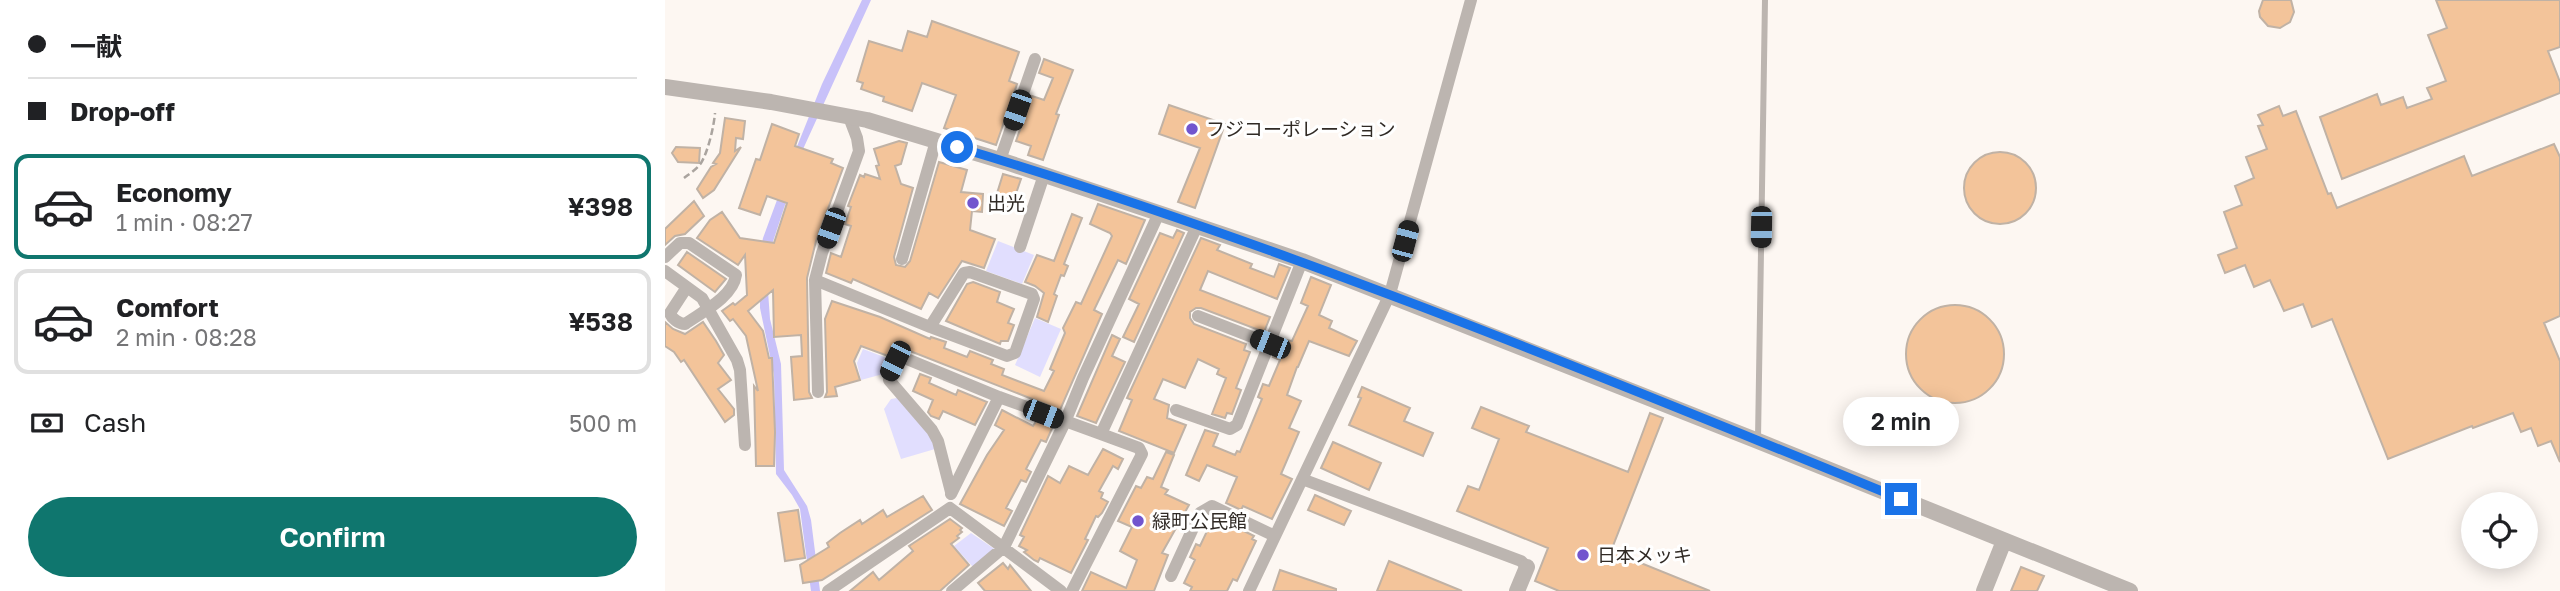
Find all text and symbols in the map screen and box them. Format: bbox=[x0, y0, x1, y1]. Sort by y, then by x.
text: 一献 bbox=[70, 31, 122, 62]
car bbox=[1001, 87, 1034, 133]
text: Drop-off bbox=[70, 96, 175, 127]
place label: フジコーポレーション bbox=[1206, 117, 1396, 140]
marker: フジコーポレーション bbox=[1184, 121, 1200, 137]
route start bbox=[941, 131, 973, 163]
icon: car bbox=[32, 175, 95, 238]
text: Economy bbox=[116, 177, 232, 208]
text: ¥398 bbox=[568, 191, 633, 222]
place label: 出光 bbox=[987, 191, 1025, 214]
marker: 出光 bbox=[965, 195, 981, 211]
car bbox=[814, 205, 849, 251]
car bbox=[1751, 206, 1772, 248]
text: 1 min · 08:27 bbox=[116, 208, 253, 236]
car bbox=[1390, 218, 1421, 264]
icon: car bbox=[32, 290, 95, 353]
text: Comfort bbox=[116, 292, 219, 323]
text: ¥538 bbox=[568, 306, 633, 337]
text: 2 min · 08:28 bbox=[116, 323, 257, 351]
car bbox=[1247, 326, 1294, 362]
car bbox=[877, 338, 914, 384]
car bbox=[1020, 397, 1067, 431]
callout: 2 min bbox=[1843, 398, 1959, 447]
icon: cash bbox=[28, 404, 66, 442]
text: Cash bbox=[84, 407, 146, 438]
text: 2 min bbox=[1871, 407, 1931, 435]
text: 500 m bbox=[569, 409, 637, 437]
route end bbox=[1885, 483, 1917, 515]
map controls bbox=[2461, 492, 2538, 569]
button: locate bbox=[2461, 492, 2538, 569]
button: Confirm bbox=[28, 497, 637, 577]
place label: 緑町公民館 bbox=[1152, 509, 1247, 532]
marker: 緑町公民館 bbox=[1130, 513, 1146, 529]
place label: 日本メッキ bbox=[1597, 543, 1692, 566]
marker: 日本メッキ bbox=[1575, 547, 1591, 563]

